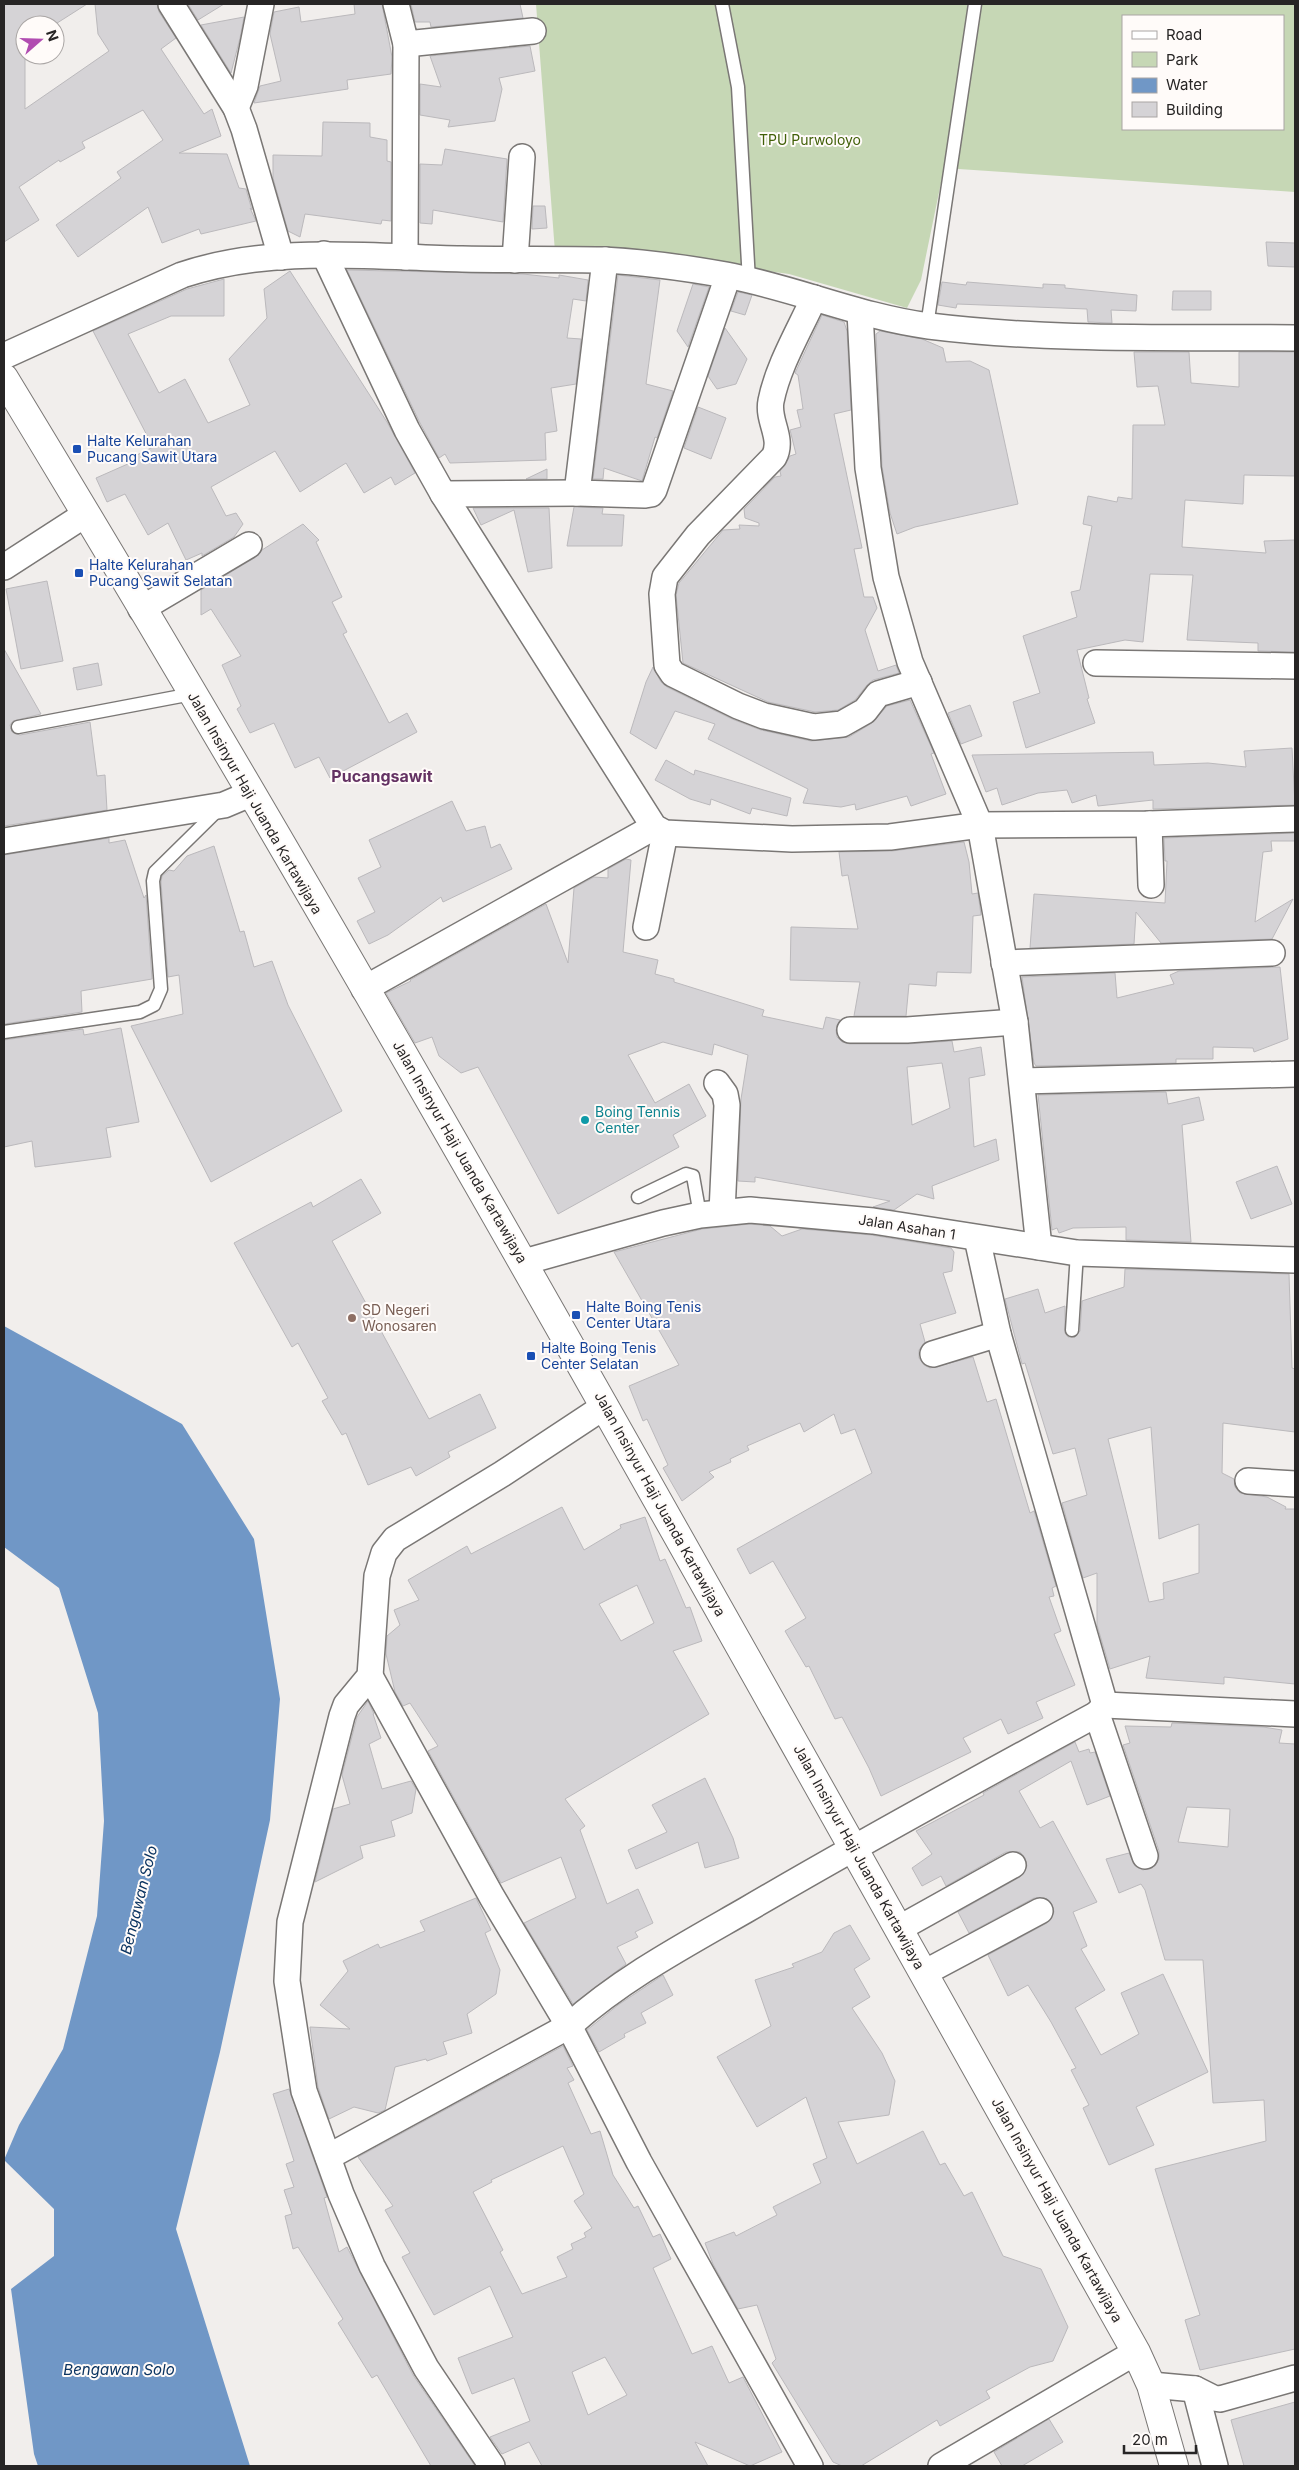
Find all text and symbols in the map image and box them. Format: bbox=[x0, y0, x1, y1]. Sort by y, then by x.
north arrow bbox=[15, 15, 65, 65]
legend bbox=[1122, 15, 1284, 130]
text: Road bbox=[1166, 25, 1202, 44]
text: N bbox=[43, 27, 62, 43]
text: Park bbox=[1166, 50, 1199, 69]
text: Water bbox=[1166, 75, 1208, 94]
text: Building bbox=[1166, 100, 1223, 119]
park label: TPU Purwoloyo bbox=[759, 131, 861, 148]
place label: Halte Kelurahan Pucang Sawit Utara bbox=[87, 432, 217, 465]
marker: Halte Kelurahan Pucang Sawit Utara bbox=[71, 443, 83, 455]
place label: Halte Kelurahan Pucang Sawit Selatan bbox=[89, 556, 232, 589]
marker: Halte Kelurahan Pucang Sawit Selatan bbox=[73, 567, 85, 579]
street label: Jalan Insinyur Haji Juanda Kartawijaya bbox=[185, 688, 326, 917]
district label: Pucangsawit bbox=[331, 766, 433, 786]
street label: Jalan Insinyur Haji Juanda Kartawijaya bbox=[390, 1037, 531, 1266]
place label: Boing Tennis Center bbox=[595, 1103, 680, 1136]
marker: Boing Tennis Center bbox=[579, 1114, 591, 1126]
street label: Jalan Asahan 1 bbox=[857, 1210, 957, 1243]
place label: Halte Boing Tenis Center Utara bbox=[586, 1298, 701, 1331]
place label: SD Negeri Wonosaren bbox=[362, 1301, 437, 1334]
marker: Halte Boing Tenis Center Utara bbox=[570, 1309, 582, 1321]
marker: SD Negeri Wonosaren bbox=[346, 1312, 358, 1324]
place label: Halte Boing Tenis Center Selatan bbox=[541, 1339, 656, 1372]
marker: Halte Boing Tenis Center Selatan bbox=[525, 1350, 537, 1362]
street label: Jalan Insinyur Haji Juanda Kartawijaya bbox=[591, 1388, 729, 1619]
street label: Jalan Insinyur Haji Juanda Kartawijaya bbox=[790, 1741, 928, 1972]
water label: Bengawan Solo bbox=[116, 1844, 161, 1956]
street label: Jalan Insinyur Haji Juanda Kartawijaya bbox=[988, 2094, 1126, 2325]
water label: Bengawan Solo bbox=[63, 2360, 175, 2379]
scale bar bbox=[1124, 2422, 1196, 2454]
text: 20 m bbox=[1132, 2430, 1168, 2449]

